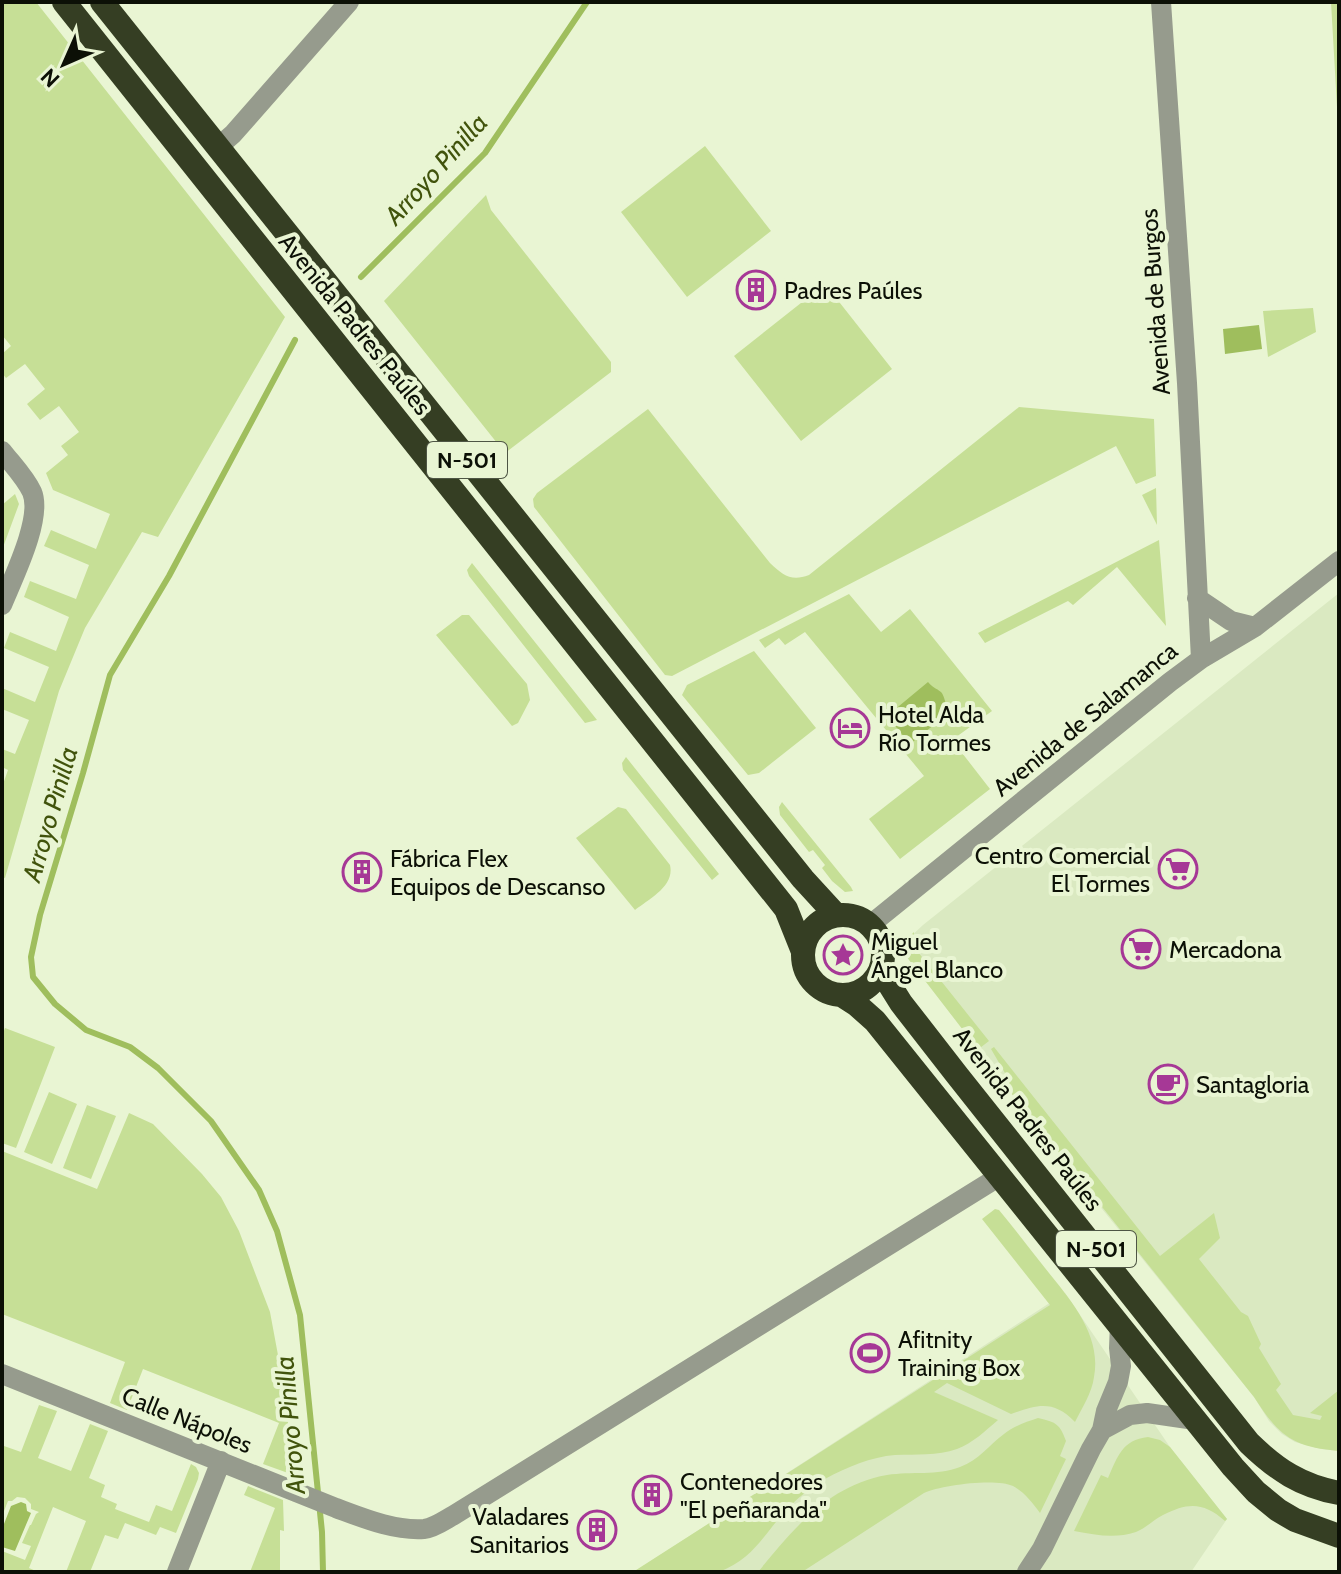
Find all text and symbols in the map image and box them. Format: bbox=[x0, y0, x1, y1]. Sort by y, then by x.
north arrow bbox=[24, 24, 104, 104]
text: N bbox=[35, 63, 65, 93]
water label: Arroyo Pinilla bbox=[377, 107, 494, 232]
street label: Avenida de Burgos bbox=[1134, 208, 1176, 396]
street label: Avenida Padres Paúles bbox=[273, 227, 437, 421]
building icon: Padres Paúles bbox=[735, 269, 777, 311]
place label: Padres Paúles bbox=[784, 276, 922, 305]
road number: N-501 bbox=[427, 442, 507, 478]
street label: Avenida de Salamanca bbox=[987, 635, 1183, 802]
place label: Hotel Alda Río Tormes bbox=[878, 700, 991, 757]
hotel icon: Hotel Alda Río Tormes bbox=[829, 707, 871, 749]
water label: Arroyo Pinilla bbox=[15, 743, 84, 886]
place label: Centro Comercial El Tormes bbox=[975, 841, 1150, 898]
place label: Fábrica Flex Equipos de Descanso bbox=[390, 844, 605, 901]
supermarket icon: Centro Comercial El Tormes bbox=[1157, 848, 1199, 890]
building icon: Fábrica Flex Equipos de Descanso bbox=[341, 851, 383, 893]
place label: Miguel Ángel Blanco bbox=[871, 927, 1003, 984]
supermarket icon: Mercadona bbox=[1120, 928, 1162, 970]
place icon: Miguel Ángel Blanco bbox=[822, 934, 864, 976]
place label: Mercadona bbox=[1169, 935, 1282, 964]
street label: Avenida Padres Paúles bbox=[947, 1021, 1109, 1217]
cafe icon: Santagloria bbox=[1147, 1063, 1189, 1105]
place label: Santagloria bbox=[1196, 1070, 1310, 1099]
road number: N-501 bbox=[1056, 1231, 1136, 1267]
place label: Afitnity Training Box bbox=[898, 1325, 1021, 1382]
sports icon: Afitnity Training Box bbox=[849, 1332, 891, 1374]
water label: Arroyo Pinilla bbox=[268, 1355, 312, 1496]
street label: Calle Nápoles bbox=[118, 1381, 256, 1459]
place label: Contenedores "El peñaranda" bbox=[680, 1467, 827, 1524]
building icon: Contenedores "El peñaranda" bbox=[631, 1474, 673, 1516]
place label: Valadares Sanitarios bbox=[470, 1502, 569, 1559]
building icon: Valadares Sanitarios bbox=[576, 1509, 618, 1551]

